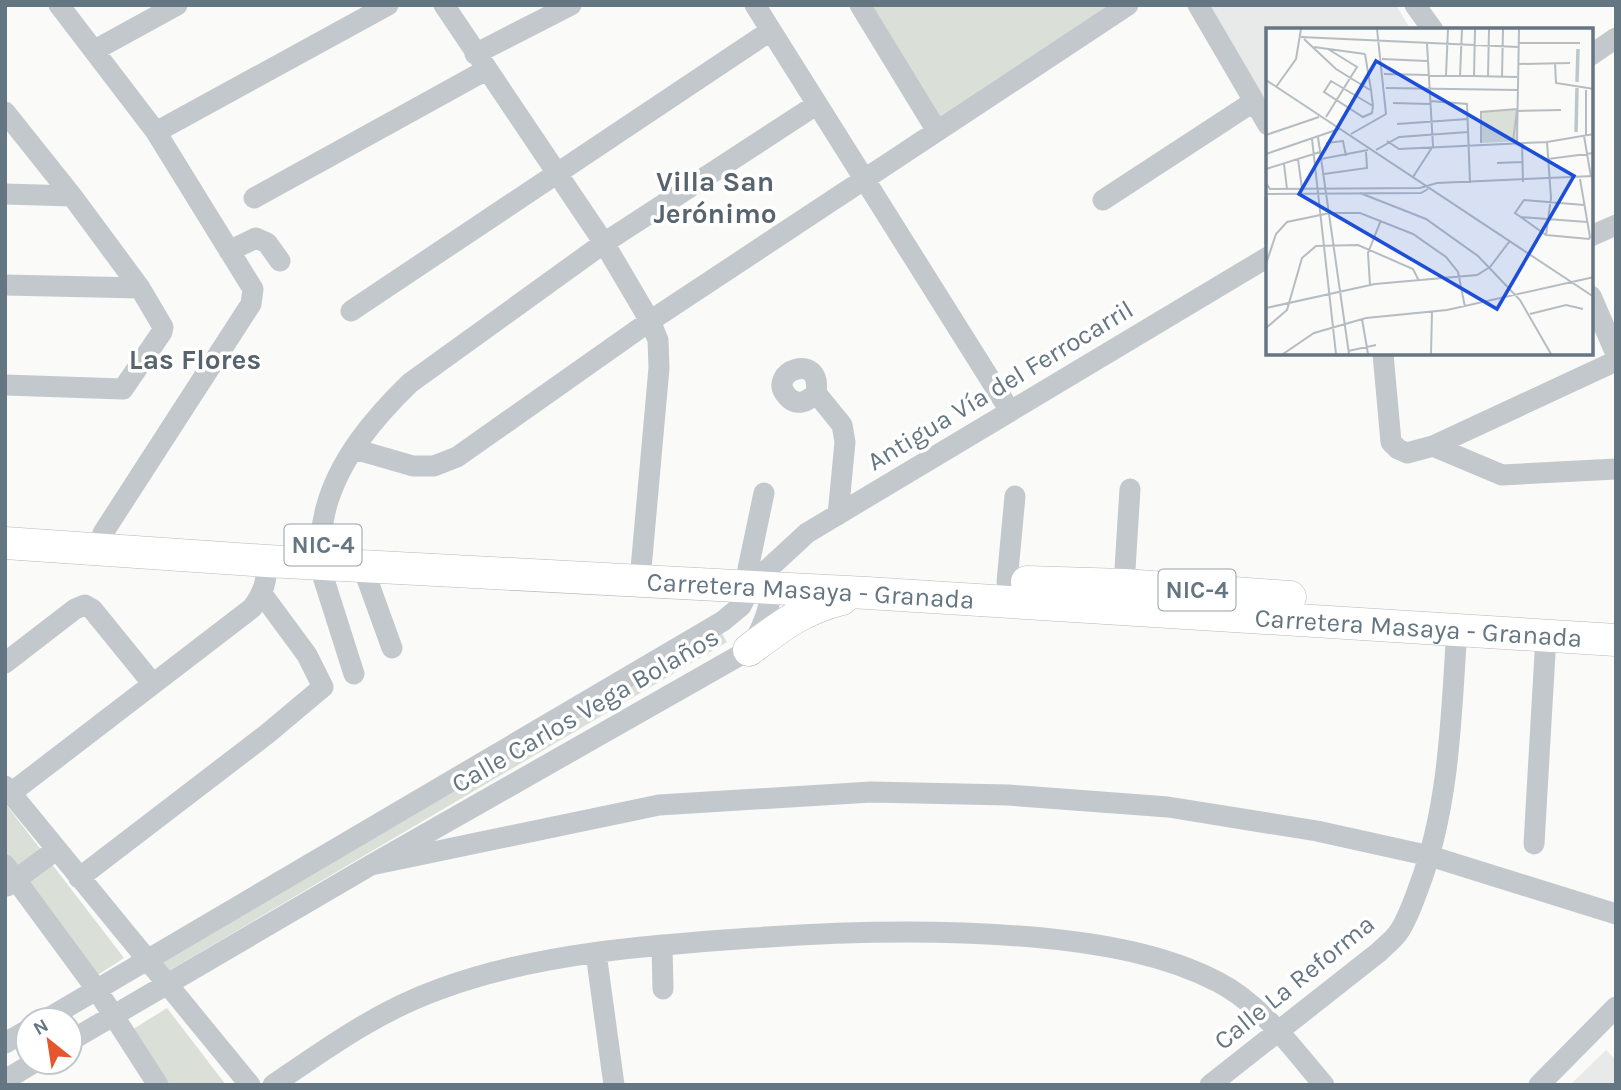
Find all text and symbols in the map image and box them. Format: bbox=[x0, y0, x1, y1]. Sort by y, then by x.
inset map bbox=[1266, 28, 1593, 355]
district label: Villa San Jerónimo bbox=[653, 165, 777, 230]
street label: Antigua Vía del Ferrocarril bbox=[862, 294, 1139, 477]
district label: Las Flores bbox=[129, 343, 261, 376]
road number: NIC-4 bbox=[284, 524, 362, 566]
street label: Carretera Masaya - Granada bbox=[646, 566, 975, 616]
road number: NIC-4 bbox=[1158, 570, 1236, 610]
street label: Carretera Masaya - Granada bbox=[1254, 602, 1583, 654]
street label: Calle Carlos Vega Bolaños bbox=[446, 621, 724, 800]
street label: Calle La Reforma bbox=[1208, 908, 1381, 1057]
north arrow bbox=[14, 1006, 84, 1076]
text: N bbox=[30, 1014, 52, 1040]

